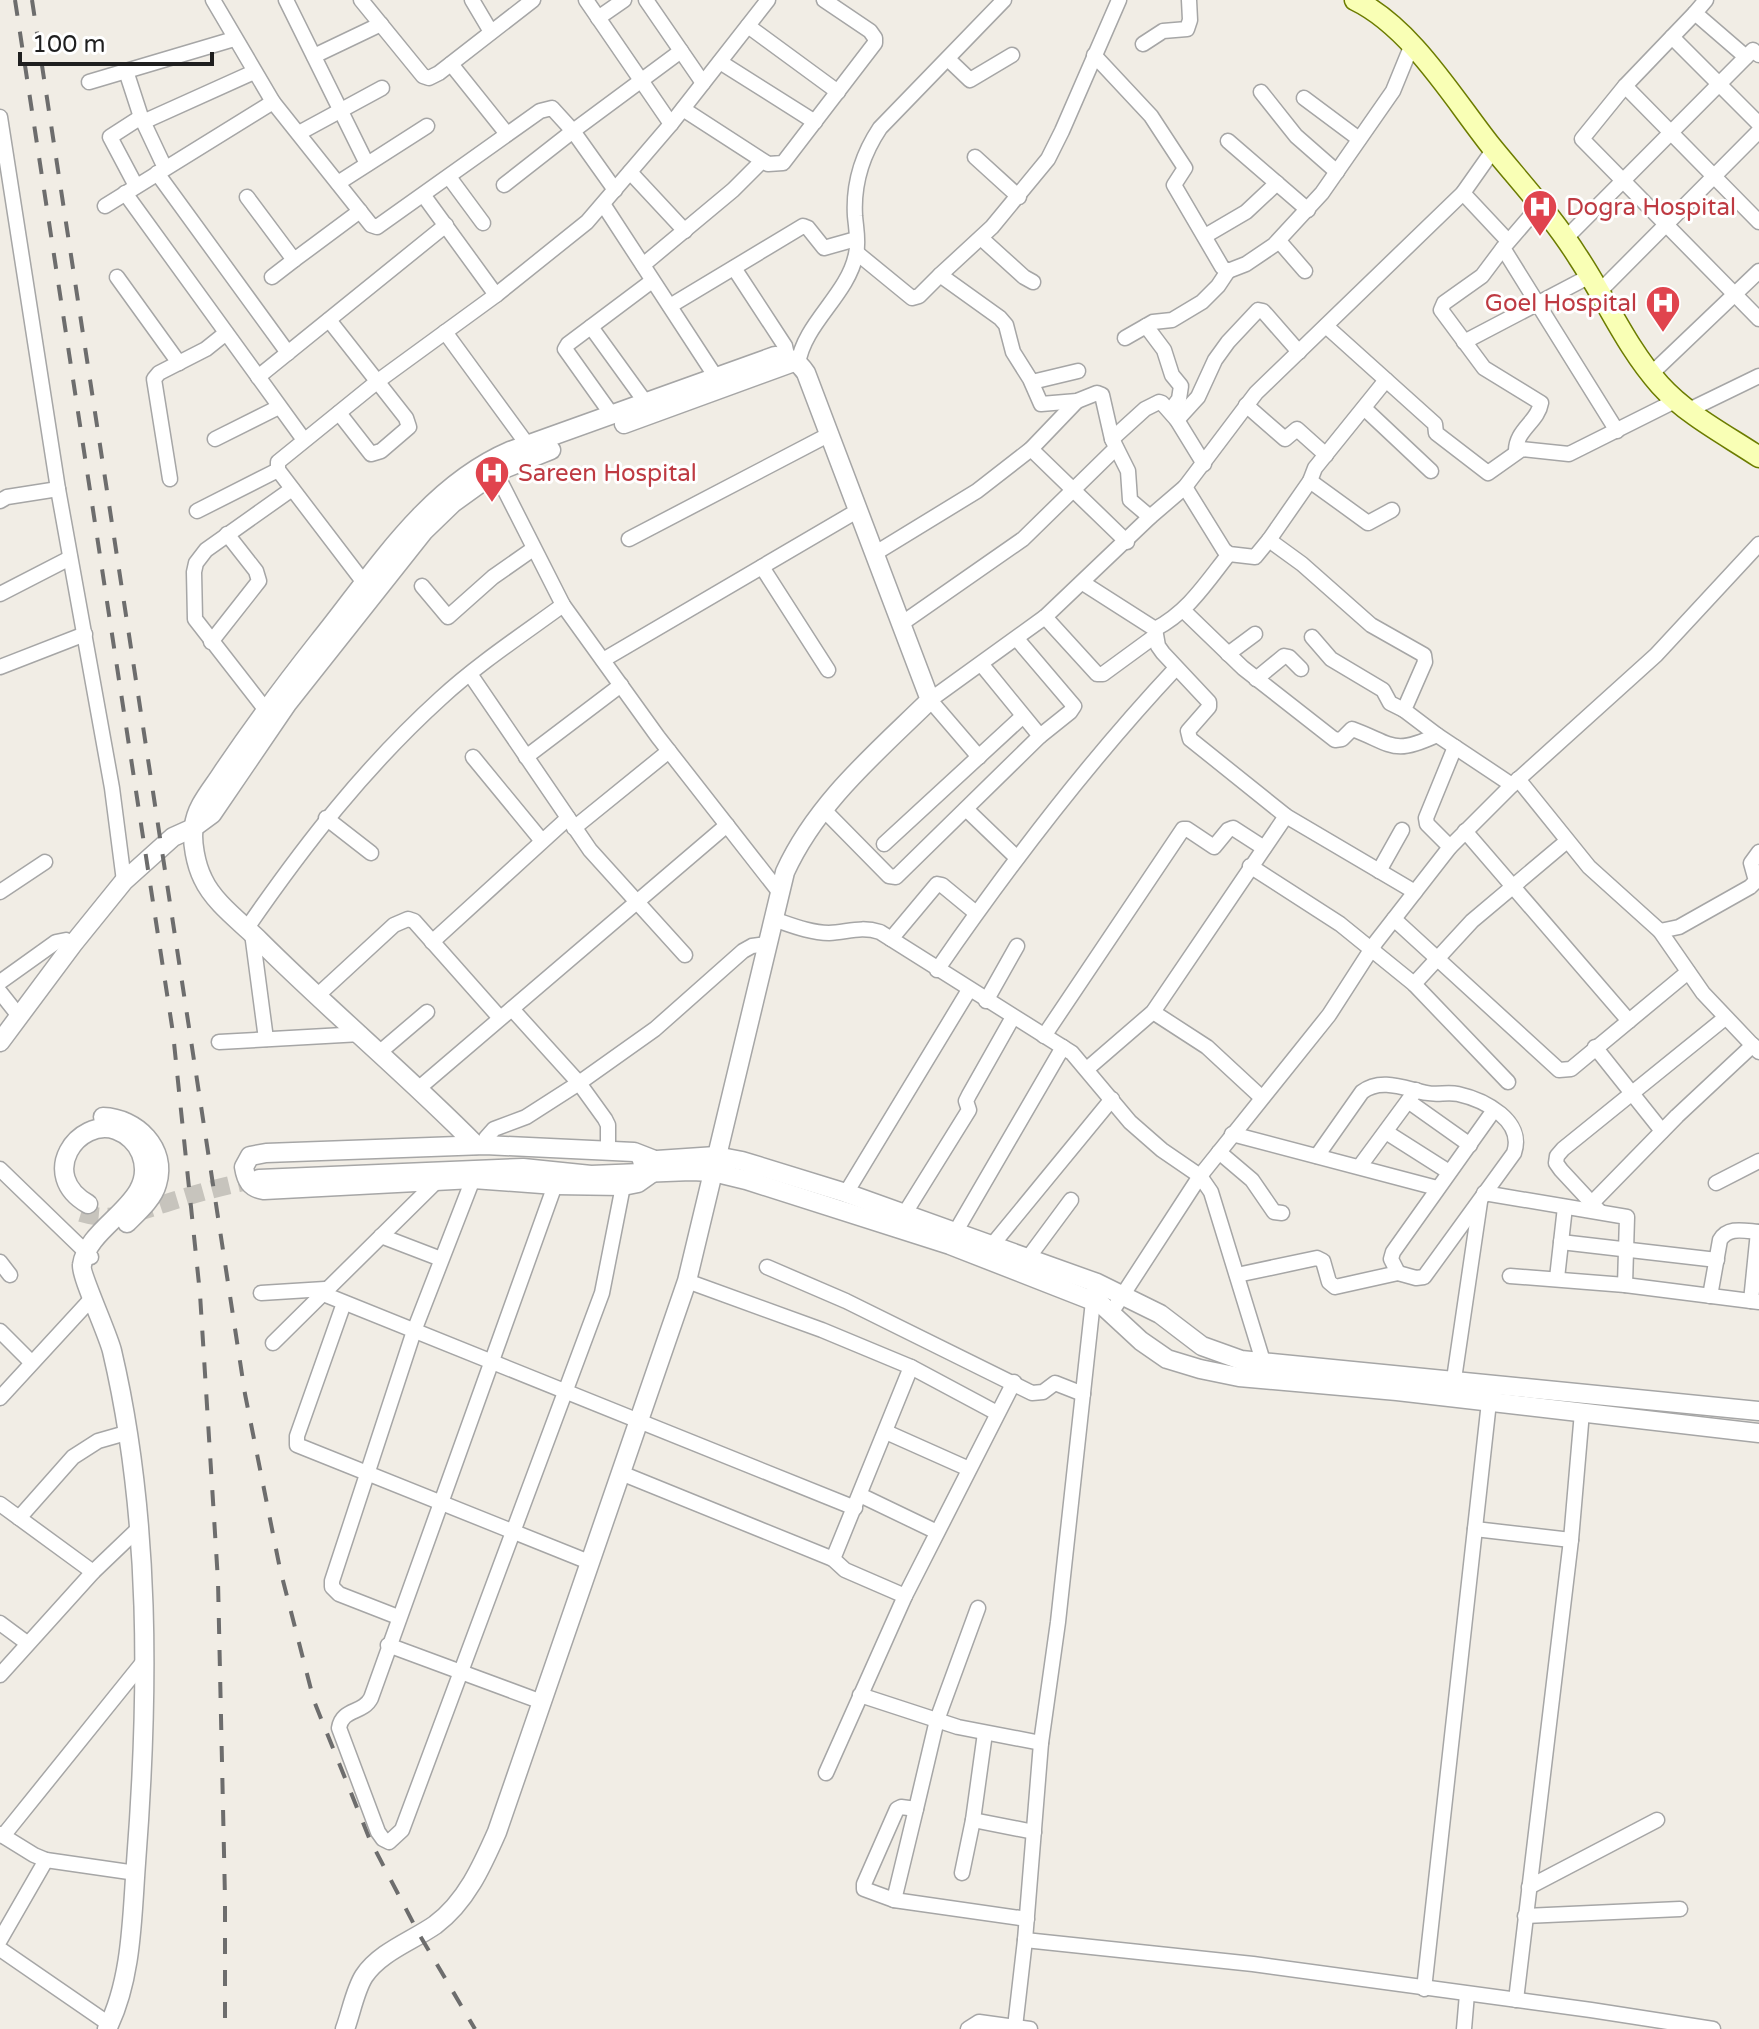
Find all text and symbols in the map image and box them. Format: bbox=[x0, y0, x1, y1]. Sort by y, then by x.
scale bar bbox=[20, 16, 212, 66]
text: 100 m bbox=[32, 30, 106, 59]
hospital icon: Dogra Hospital bbox=[1521, 188, 1559, 238]
place label: Dogra Hospital bbox=[1566, 193, 1736, 222]
hospital icon: Goel Hospital bbox=[1644, 284, 1682, 334]
place label: Goel Hospital bbox=[1485, 289, 1637, 318]
hospital icon: Sareen Hospital bbox=[473, 454, 511, 504]
place label: Sareen Hospital bbox=[518, 459, 697, 488]

